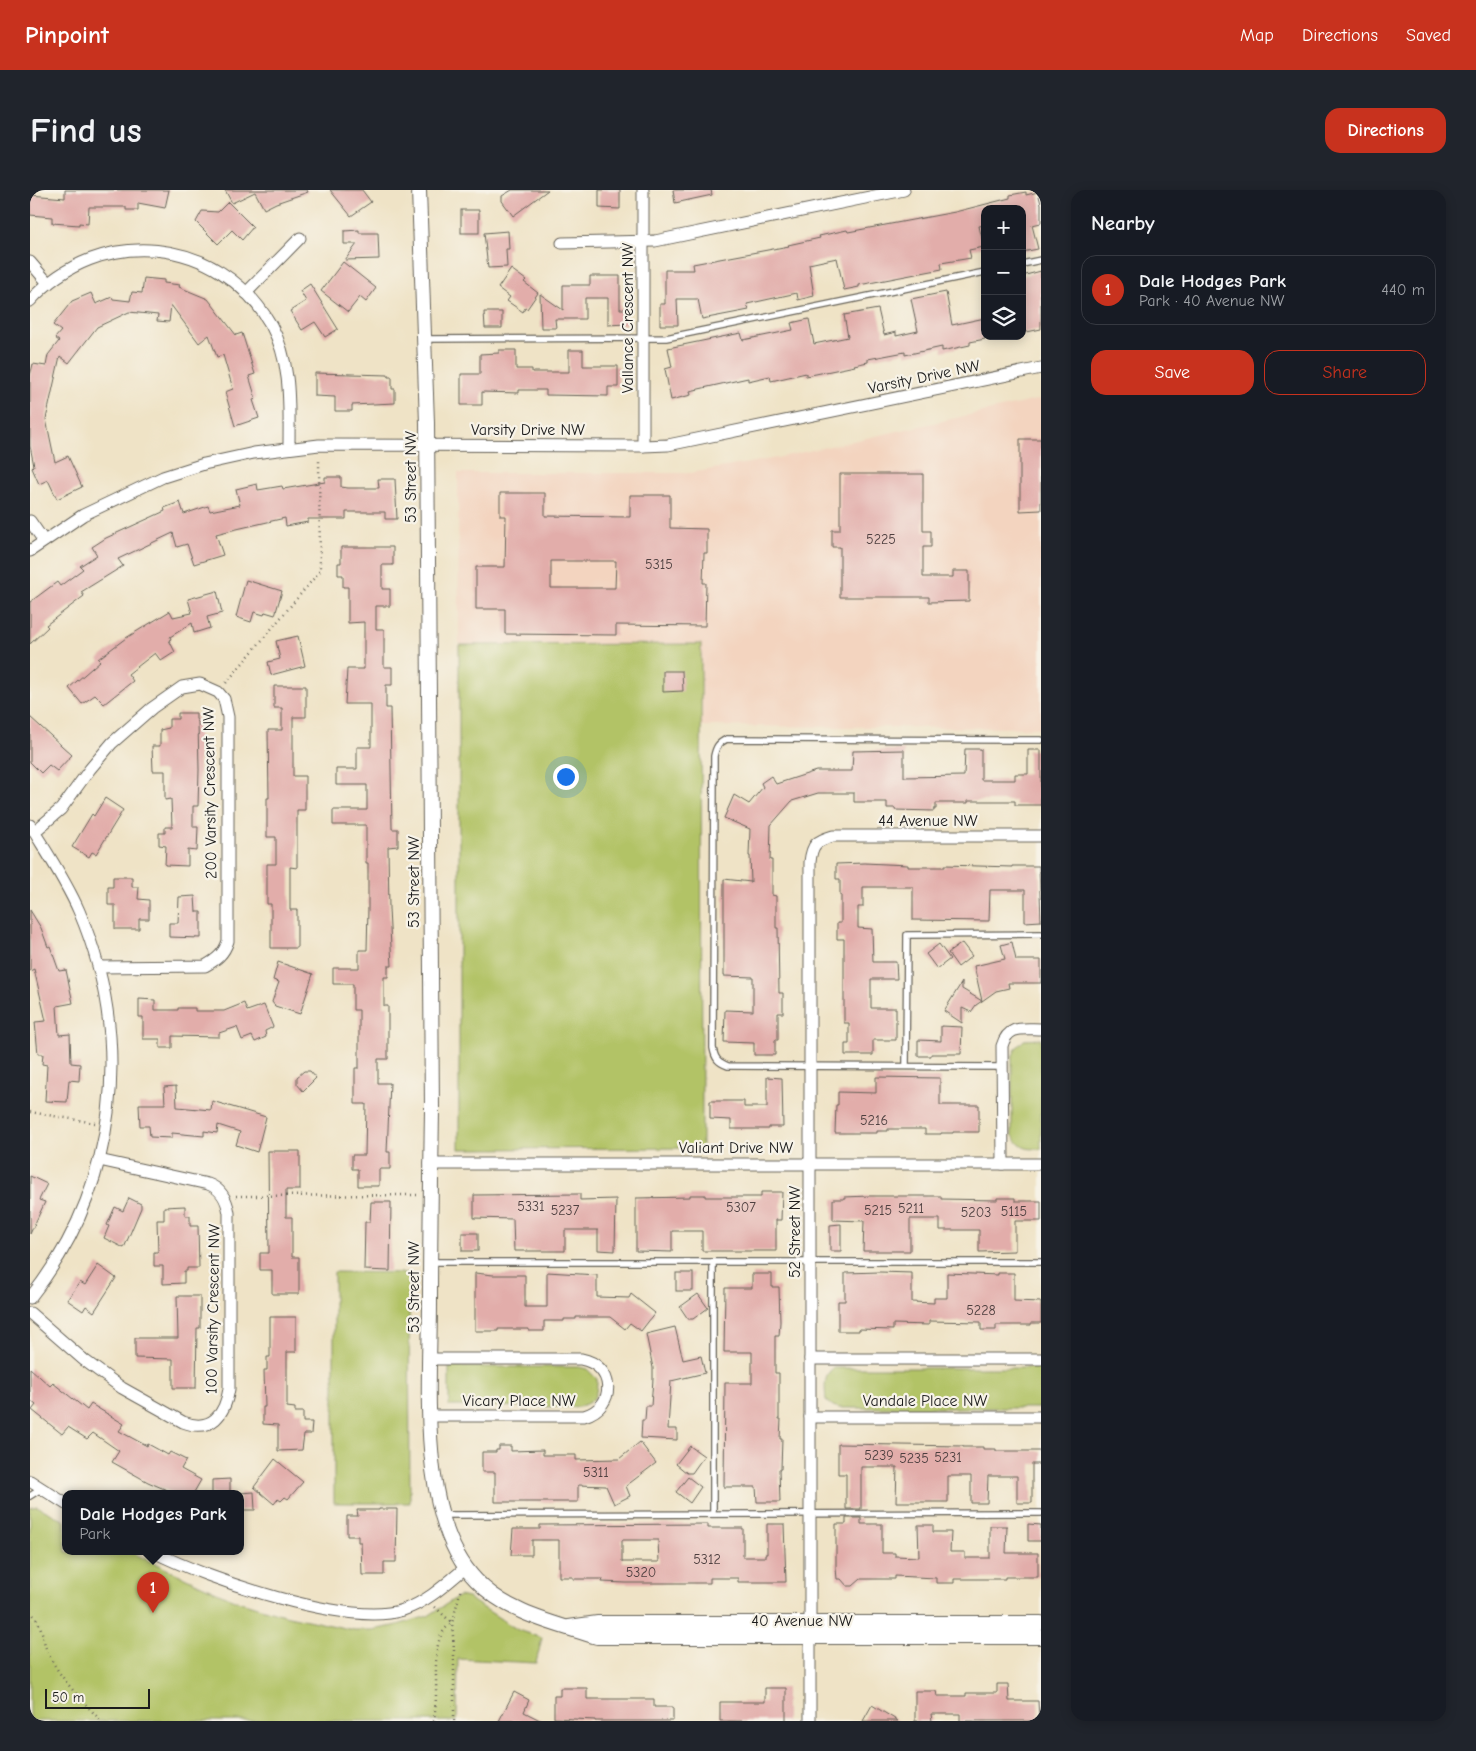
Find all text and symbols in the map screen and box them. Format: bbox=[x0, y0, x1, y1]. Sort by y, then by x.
text: Pinpoint bbox=[25, 21, 109, 49]
text: Map bbox=[1240, 25, 1274, 46]
text: Directions bbox=[1302, 25, 1378, 46]
text: Saved bbox=[1406, 25, 1451, 46]
button: Directions bbox=[1325, 108, 1446, 153]
text: Find us bbox=[30, 110, 142, 151]
map controls bbox=[981, 205, 1026, 340]
button: + bbox=[981, 205, 1026, 250]
text: Nearby bbox=[1091, 211, 1155, 235]
street label: Vallance Crescent NW bbox=[619, 243, 637, 393]
button: − bbox=[981, 250, 1026, 295]
text: Dale Hodges Park bbox=[1139, 270, 1286, 292]
text: 1 bbox=[1105, 281, 1111, 299]
text: 440 m bbox=[1381, 281, 1425, 299]
text: Park · 40 Avenue NW bbox=[1139, 292, 1284, 310]
button: layers bbox=[981, 295, 1026, 340]
button: Save bbox=[1091, 350, 1254, 395]
button: Share bbox=[1264, 350, 1426, 395]
street label: Varsity Drive NW bbox=[867, 356, 982, 398]
street label: Varsity Drive NW bbox=[471, 421, 585, 439]
street label: 53 Street NW bbox=[402, 431, 420, 523]
house number: 5225 bbox=[866, 531, 896, 548]
house number: 5315 bbox=[645, 556, 673, 573]
street label: 200 Varsity Crescent NW bbox=[199, 707, 221, 879]
your location bbox=[553, 764, 579, 790]
street label: 44 Avenue NW bbox=[878, 812, 978, 830]
street label: 53 Street NW bbox=[405, 836, 423, 928]
house number: 5216 bbox=[860, 1112, 888, 1129]
street label: Valiant Drive NW bbox=[679, 1139, 793, 1157]
street label: 52 Street NW bbox=[786, 1186, 804, 1278]
house number: 5331 bbox=[517, 1198, 545, 1215]
house number: 5307 bbox=[726, 1199, 756, 1216]
house number: 5211 bbox=[898, 1200, 924, 1217]
house number: 5237 bbox=[551, 1202, 580, 1219]
house number: 5215 bbox=[864, 1202, 892, 1219]
house number: 5115 bbox=[1001, 1203, 1027, 1220]
house number: 5203 bbox=[961, 1204, 991, 1221]
street label: 100 Varsity Crescent NW bbox=[203, 1224, 223, 1394]
street label: 53 Street NW bbox=[405, 1241, 423, 1333]
house number: 5228 bbox=[966, 1302, 996, 1319]
street label: Vicary Place NW bbox=[462, 1392, 576, 1410]
street label: Vandale Place NW bbox=[863, 1392, 987, 1410]
house number: 5239 bbox=[864, 1447, 894, 1464]
house number: 5231 bbox=[934, 1449, 962, 1466]
house number: 5235 bbox=[899, 1450, 929, 1467]
house number: 5311 bbox=[583, 1464, 609, 1481]
popup bbox=[62, 1490, 244, 1555]
text: Dale Hodges Park bbox=[79, 1503, 227, 1525]
text: Park bbox=[79, 1525, 110, 1543]
house number: 5312 bbox=[693, 1551, 721, 1568]
house number: 5320 bbox=[626, 1564, 656, 1581]
pin: 1 bbox=[137, 1572, 169, 1613]
street label: 40 Avenue NW bbox=[751, 1612, 853, 1630]
scale bar bbox=[45, 1686, 150, 1709]
text: 50 m bbox=[52, 1689, 84, 1706]

